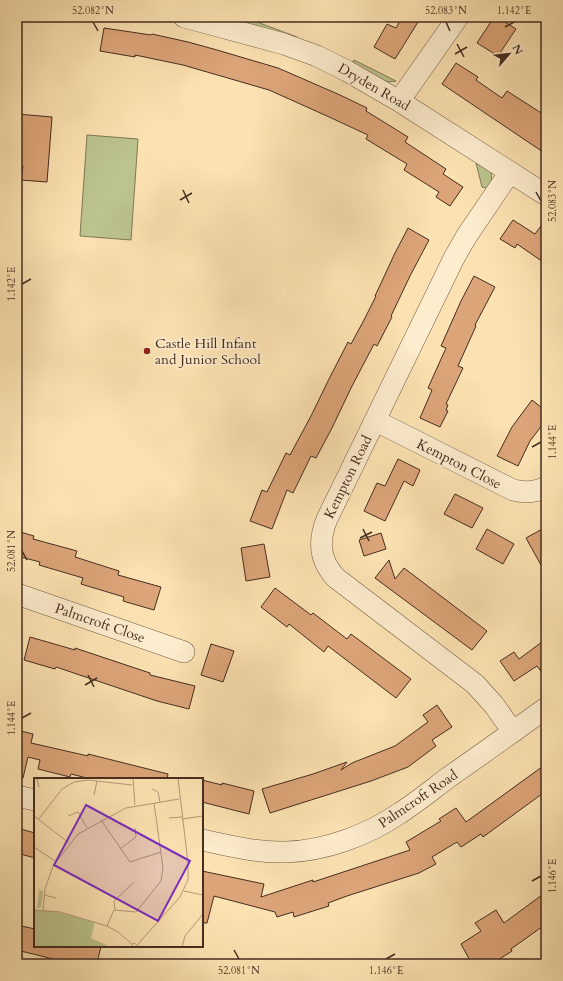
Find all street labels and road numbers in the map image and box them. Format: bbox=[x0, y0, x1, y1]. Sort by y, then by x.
street label: Dryden Road bbox=[335, 59, 414, 116]
street label: Kempton Road bbox=[320, 432, 377, 522]
street label: Kempton Close bbox=[413, 435, 505, 493]
street label: Palmcroft Close bbox=[52, 599, 148, 647]
street label: Palmcroft Road bbox=[375, 765, 462, 833]

